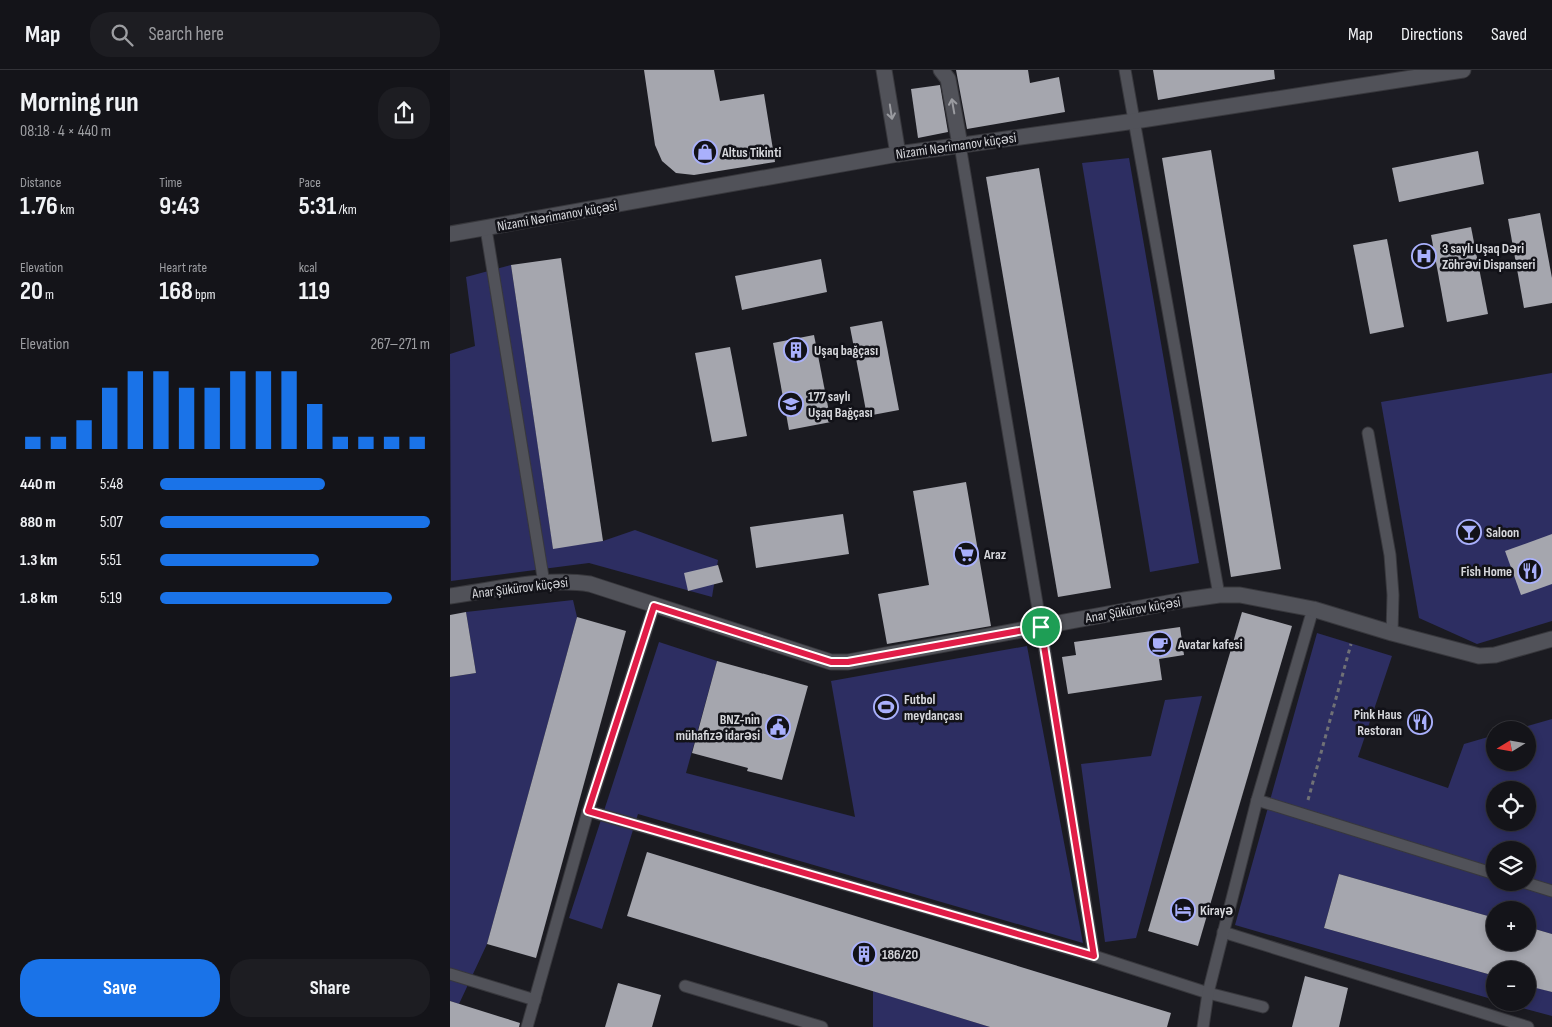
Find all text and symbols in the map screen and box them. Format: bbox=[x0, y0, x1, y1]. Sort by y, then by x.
search box bbox=[90, 12, 440, 57]
text: Map bbox=[25, 20, 60, 49]
icon: search bbox=[108, 21, 136, 49]
text: Search here bbox=[148, 23, 224, 46]
text: Map bbox=[1348, 24, 1373, 45]
text: Directions bbox=[1401, 24, 1463, 45]
text: Saved bbox=[1491, 24, 1527, 45]
text: Morning run bbox=[20, 86, 139, 119]
button: share bbox=[378, 87, 430, 139]
one-way arrow bbox=[947, 99, 957, 115]
one-way arrow bbox=[886, 104, 896, 120]
text: 08:18 · 4 × 440 m bbox=[20, 122, 111, 141]
street label: Nizami Nərimanov küçəsi bbox=[895, 129, 1017, 163]
shop icon: Altus Tikinti bbox=[692, 139, 718, 165]
place label: Altus Tikinti bbox=[721, 144, 782, 161]
text: Distance bbox=[20, 174, 61, 191]
text: Time bbox=[159, 174, 182, 191]
text: Pace bbox=[299, 174, 321, 191]
text: 1.76 bbox=[20, 191, 58, 222]
text: 9:43 bbox=[159, 191, 200, 222]
text: 5:31 bbox=[299, 191, 336, 222]
street label: Nizami Nərimanov küçəsi bbox=[496, 197, 618, 235]
text: km bbox=[58, 201, 74, 218]
text: /km bbox=[336, 201, 357, 218]
place label: 3 saylı Uşaq Dəri Zöhrəvi Dispanseri bbox=[1442, 240, 1535, 273]
hospital icon: 3 saylı Uşaq Dəri Zöhrəvi Dispanseri bbox=[1411, 243, 1437, 269]
text: Elevation bbox=[20, 259, 63, 276]
text: Heart rate bbox=[159, 259, 207, 276]
text: kcal bbox=[299, 259, 317, 276]
text: 20 bbox=[20, 276, 43, 307]
text: 168 bbox=[159, 276, 193, 307]
text: 119 bbox=[299, 276, 330, 307]
text: m bbox=[43, 286, 54, 303]
text: bpm bbox=[193, 286, 216, 303]
text: Elevation bbox=[20, 335, 69, 354]
text: 267–271 m bbox=[370, 335, 430, 354]
building icon: Uşaq bağçası bbox=[783, 337, 809, 363]
place label: Uşaq bağçası bbox=[814, 342, 878, 359]
place label: 177 saylı Uşaq Bağçası bbox=[808, 388, 873, 421]
school or university icon: 177 saylı Uşaq Bağçası bbox=[778, 391, 804, 417]
text: 440 m bbox=[20, 475, 56, 494]
text: 5:48 bbox=[100, 475, 123, 494]
text: 880 m bbox=[20, 513, 56, 532]
text: 5:07 bbox=[100, 513, 123, 532]
bar icon: Saloon bbox=[1456, 519, 1482, 545]
place label: Saloon bbox=[1486, 524, 1519, 541]
supermarket icon: Araz bbox=[953, 541, 979, 567]
place label: Araz bbox=[983, 546, 1007, 563]
text: 1.3 km bbox=[20, 551, 57, 570]
text: 5:51 bbox=[100, 551, 121, 570]
restaurant icon: Fish Home bbox=[1517, 558, 1543, 584]
place label: Fish Home bbox=[1461, 563, 1512, 580]
street label: Anar Şükürov küçəsi bbox=[470, 574, 569, 602]
text: 1.8 km bbox=[20, 589, 58, 608]
text: 5:19 bbox=[100, 589, 122, 608]
street label: Anar Şükürov küçəsi bbox=[1083, 593, 1182, 627]
pin bbox=[1020, 606, 1062, 648]
icon: arrive bbox=[1027, 613, 1055, 641]
cafe icon: Avatar kafesi bbox=[1147, 631, 1173, 657]
place label: Avatar kafesi bbox=[1177, 636, 1243, 653]
place label: Futbol meydançası bbox=[904, 691, 963, 724]
sports icon: Futbol meydançası bbox=[873, 694, 899, 720]
place label: Pink Haus Restoran bbox=[1354, 706, 1402, 739]
restaurant icon: Pink Haus Restoran bbox=[1407, 709, 1433, 735]
place label: BNZ-nin mühafizə idarəsi bbox=[676, 711, 760, 744]
public building icon: BNZ-nin mühafizə idarəsi bbox=[765, 714, 791, 740]
north arrow bbox=[1486, 721, 1536, 771]
map controls bbox=[1486, 721, 1536, 1011]
button: locate bbox=[1486, 781, 1536, 831]
button: layers bbox=[1486, 841, 1536, 891]
hotel icon: Kirayə bbox=[1170, 897, 1196, 923]
button: + bbox=[1486, 901, 1536, 951]
place label: Kirayə bbox=[1200, 902, 1233, 919]
building icon: 186/20 bbox=[851, 941, 877, 967]
place label: 186/20 bbox=[882, 946, 918, 963]
button: Save bbox=[20, 959, 220, 1017]
button: Share bbox=[230, 959, 430, 1017]
button: − bbox=[1486, 961, 1536, 1011]

